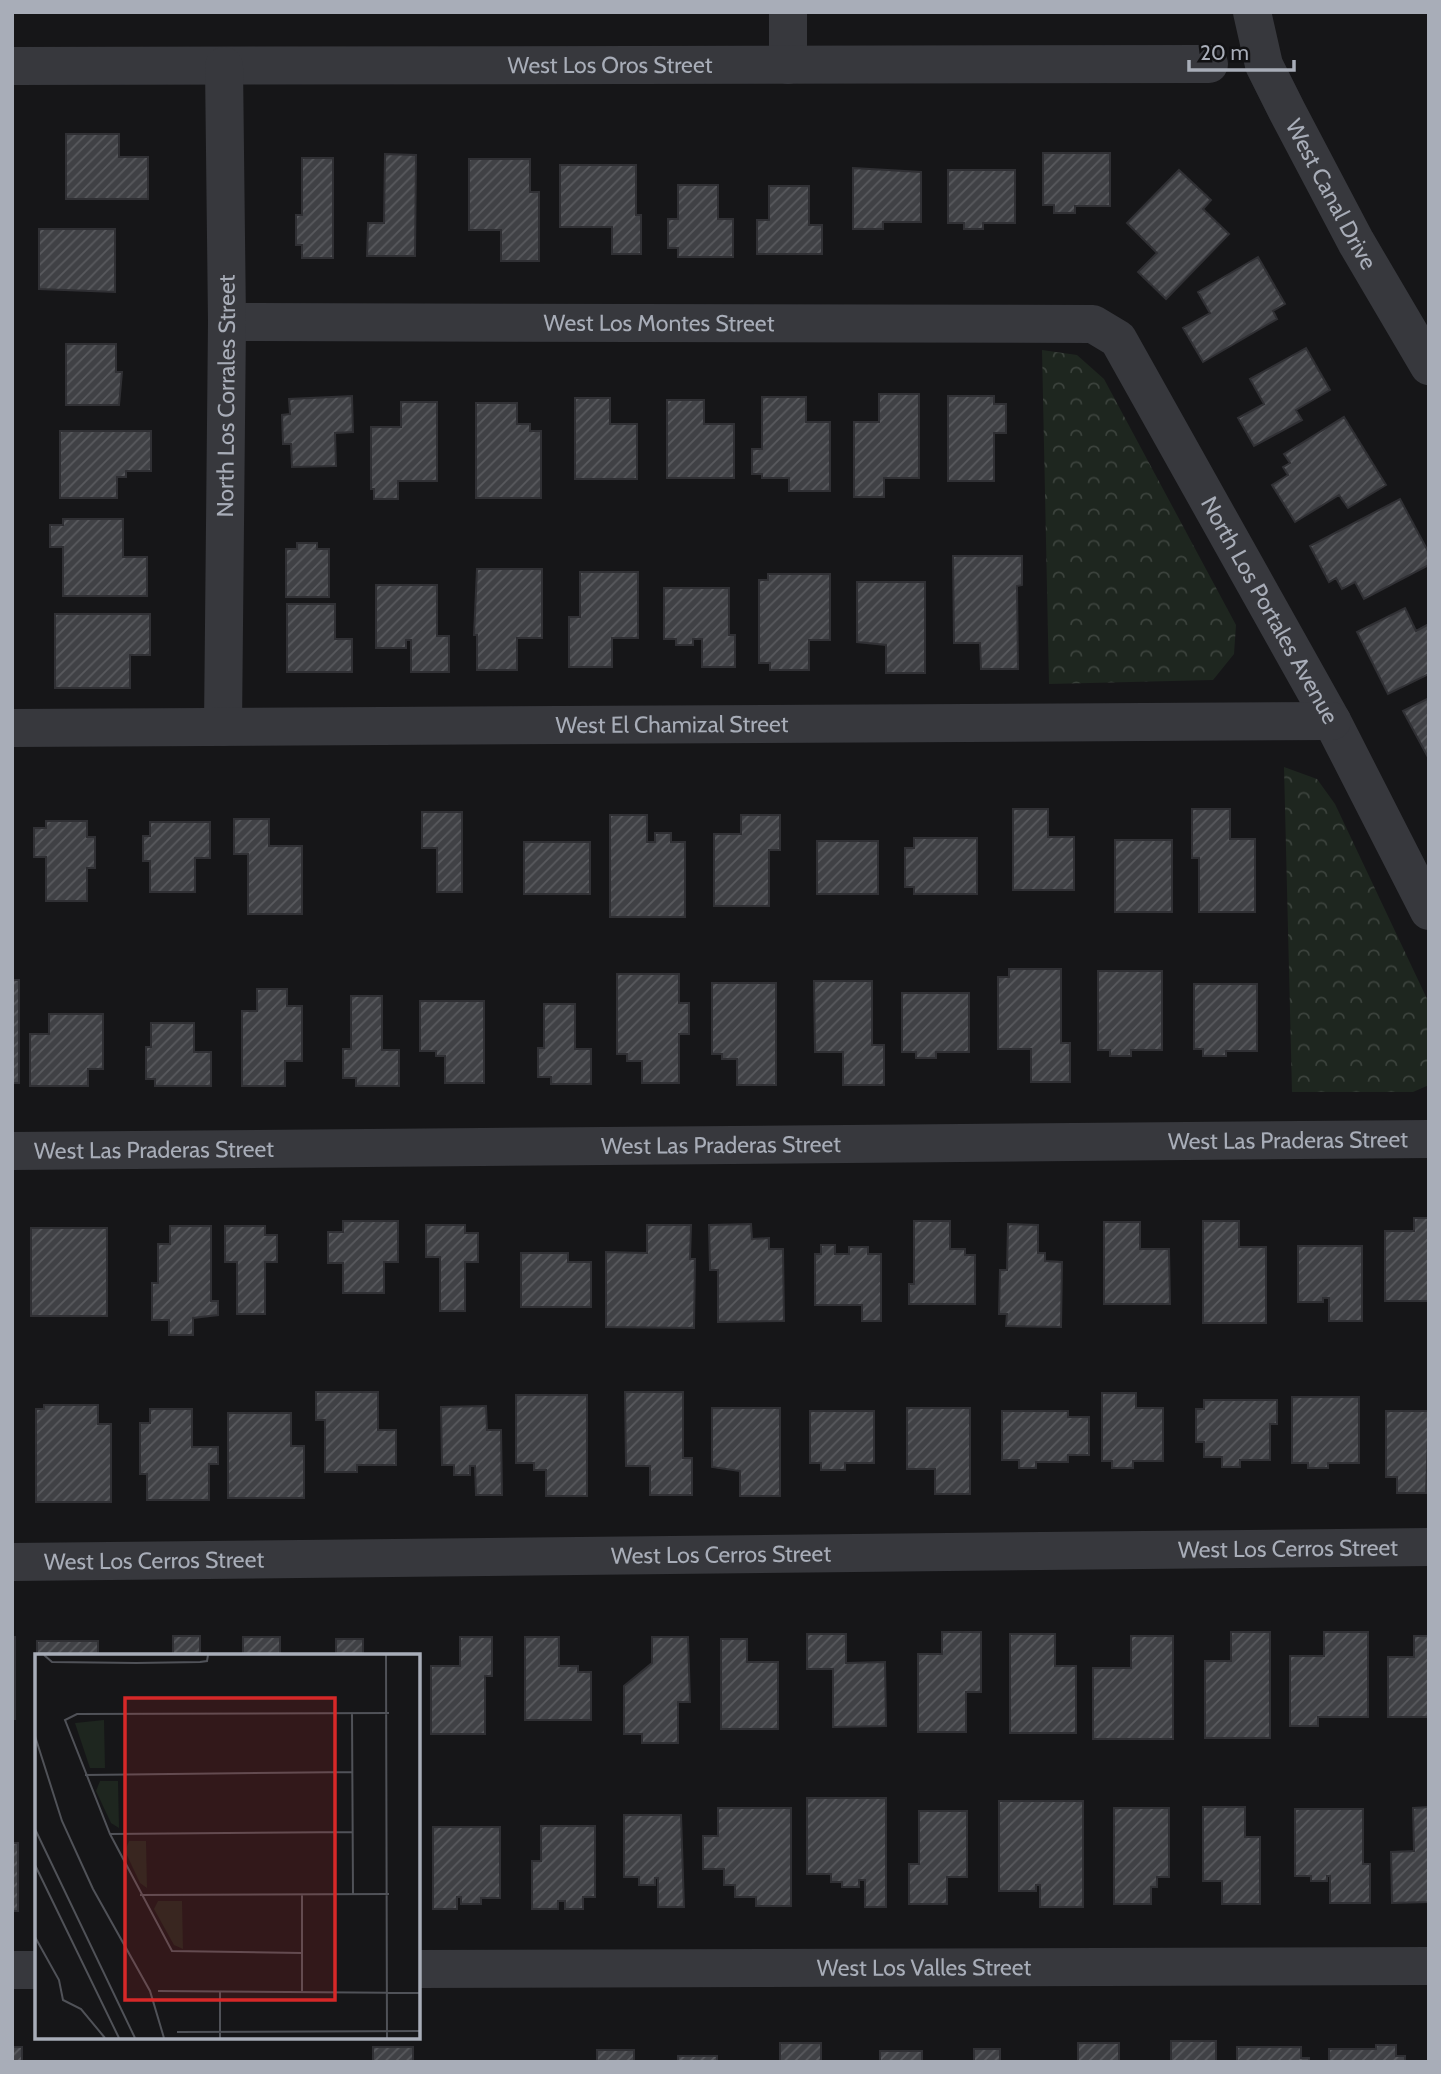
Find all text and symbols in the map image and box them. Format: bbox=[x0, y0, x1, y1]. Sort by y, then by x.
scale bar bbox=[1189, 28, 1294, 72]
text: 20 m bbox=[1200, 40, 1249, 65]
street label: West Los Oros Street bbox=[508, 51, 713, 79]
street label: West Canal Drive bbox=[1280, 114, 1383, 275]
street label: North Los Corrales Street bbox=[211, 274, 241, 518]
street label: West Los Montes Street bbox=[544, 309, 775, 337]
street label: North Los Portales Avenue bbox=[1195, 492, 1345, 729]
street label: West El Chamizal Street bbox=[555, 710, 789, 739]
street label: West Las Praderas Street bbox=[1168, 1125, 1408, 1155]
street label: West Las Praderas Street bbox=[601, 1130, 841, 1160]
street label: West Las Praderas Street bbox=[34, 1135, 274, 1165]
street label: West Los Cerros Street bbox=[1178, 1533, 1398, 1564]
street label: West Los Cerros Street bbox=[611, 1539, 831, 1570]
street label: West Los Cerros Street bbox=[44, 1545, 265, 1576]
inset map bbox=[35, 1654, 420, 2039]
street label: West Los Valles Street bbox=[817, 1953, 1031, 1982]

